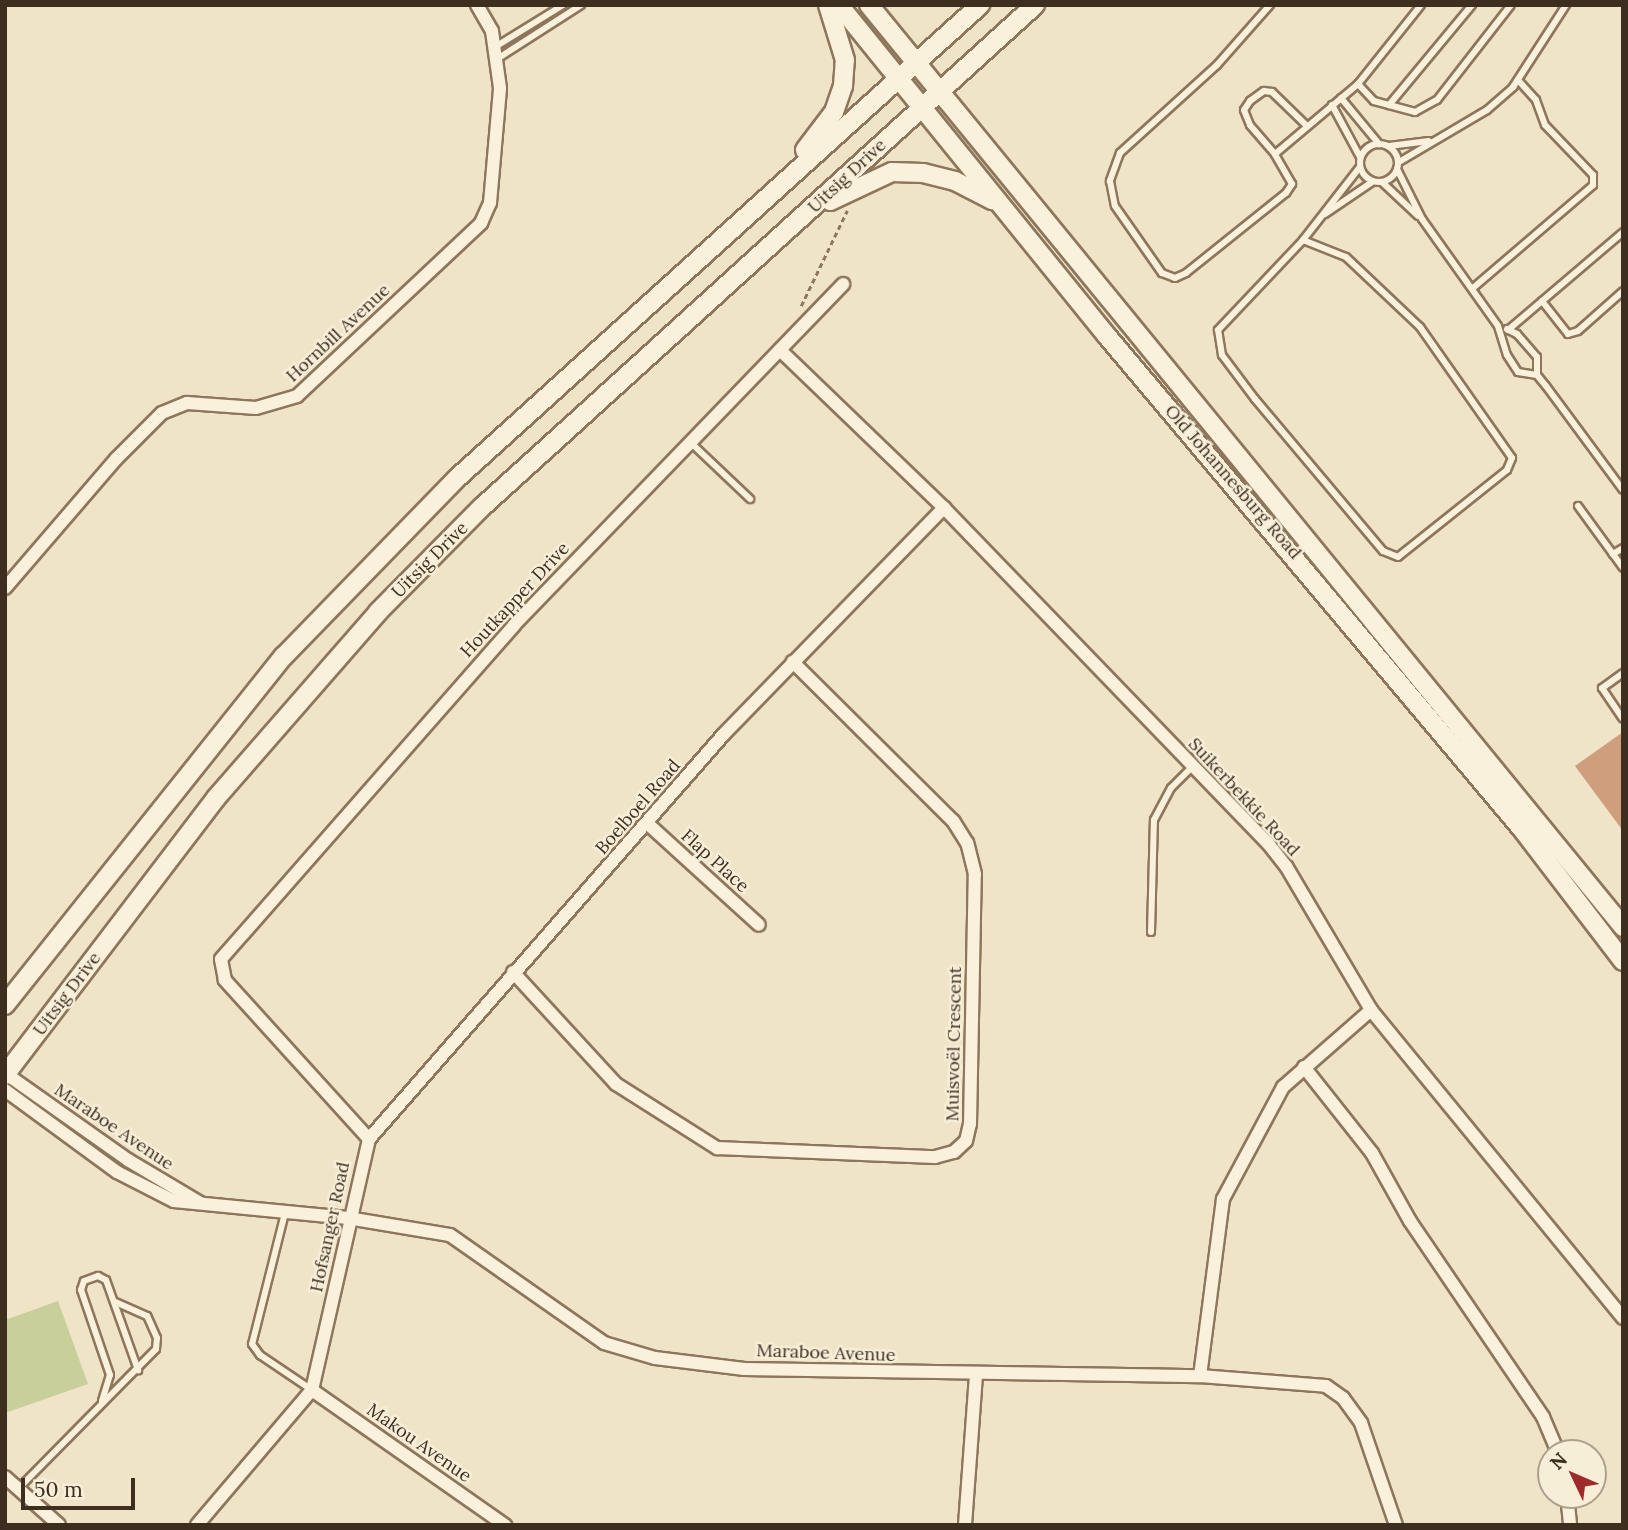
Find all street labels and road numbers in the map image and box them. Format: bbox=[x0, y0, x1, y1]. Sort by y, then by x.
street label: Uitsig Drive bbox=[803, 134, 891, 218]
street label: Hornbill Avenue bbox=[282, 279, 394, 387]
street label: Old Johannesburg Road bbox=[1160, 400, 1306, 564]
street label: Uitsig Drive bbox=[387, 517, 473, 603]
street label: Houtkapper Drive bbox=[456, 538, 574, 662]
street label: Suikerbekkie Road bbox=[1184, 733, 1304, 861]
street label: Boelboel Road bbox=[591, 755, 685, 859]
street label: Flap Place bbox=[677, 825, 753, 897]
street label: Uitsig Drive bbox=[29, 948, 105, 1040]
street label: Muisvoël Crescent bbox=[942, 966, 966, 1122]
street label: Maraboe Avenue bbox=[50, 1079, 178, 1175]
street label: Hofsanger Road bbox=[306, 1160, 354, 1294]
street label: Maraboe Avenue bbox=[756, 1340, 896, 1366]
street label: Makou Avenue bbox=[363, 1399, 475, 1487]

